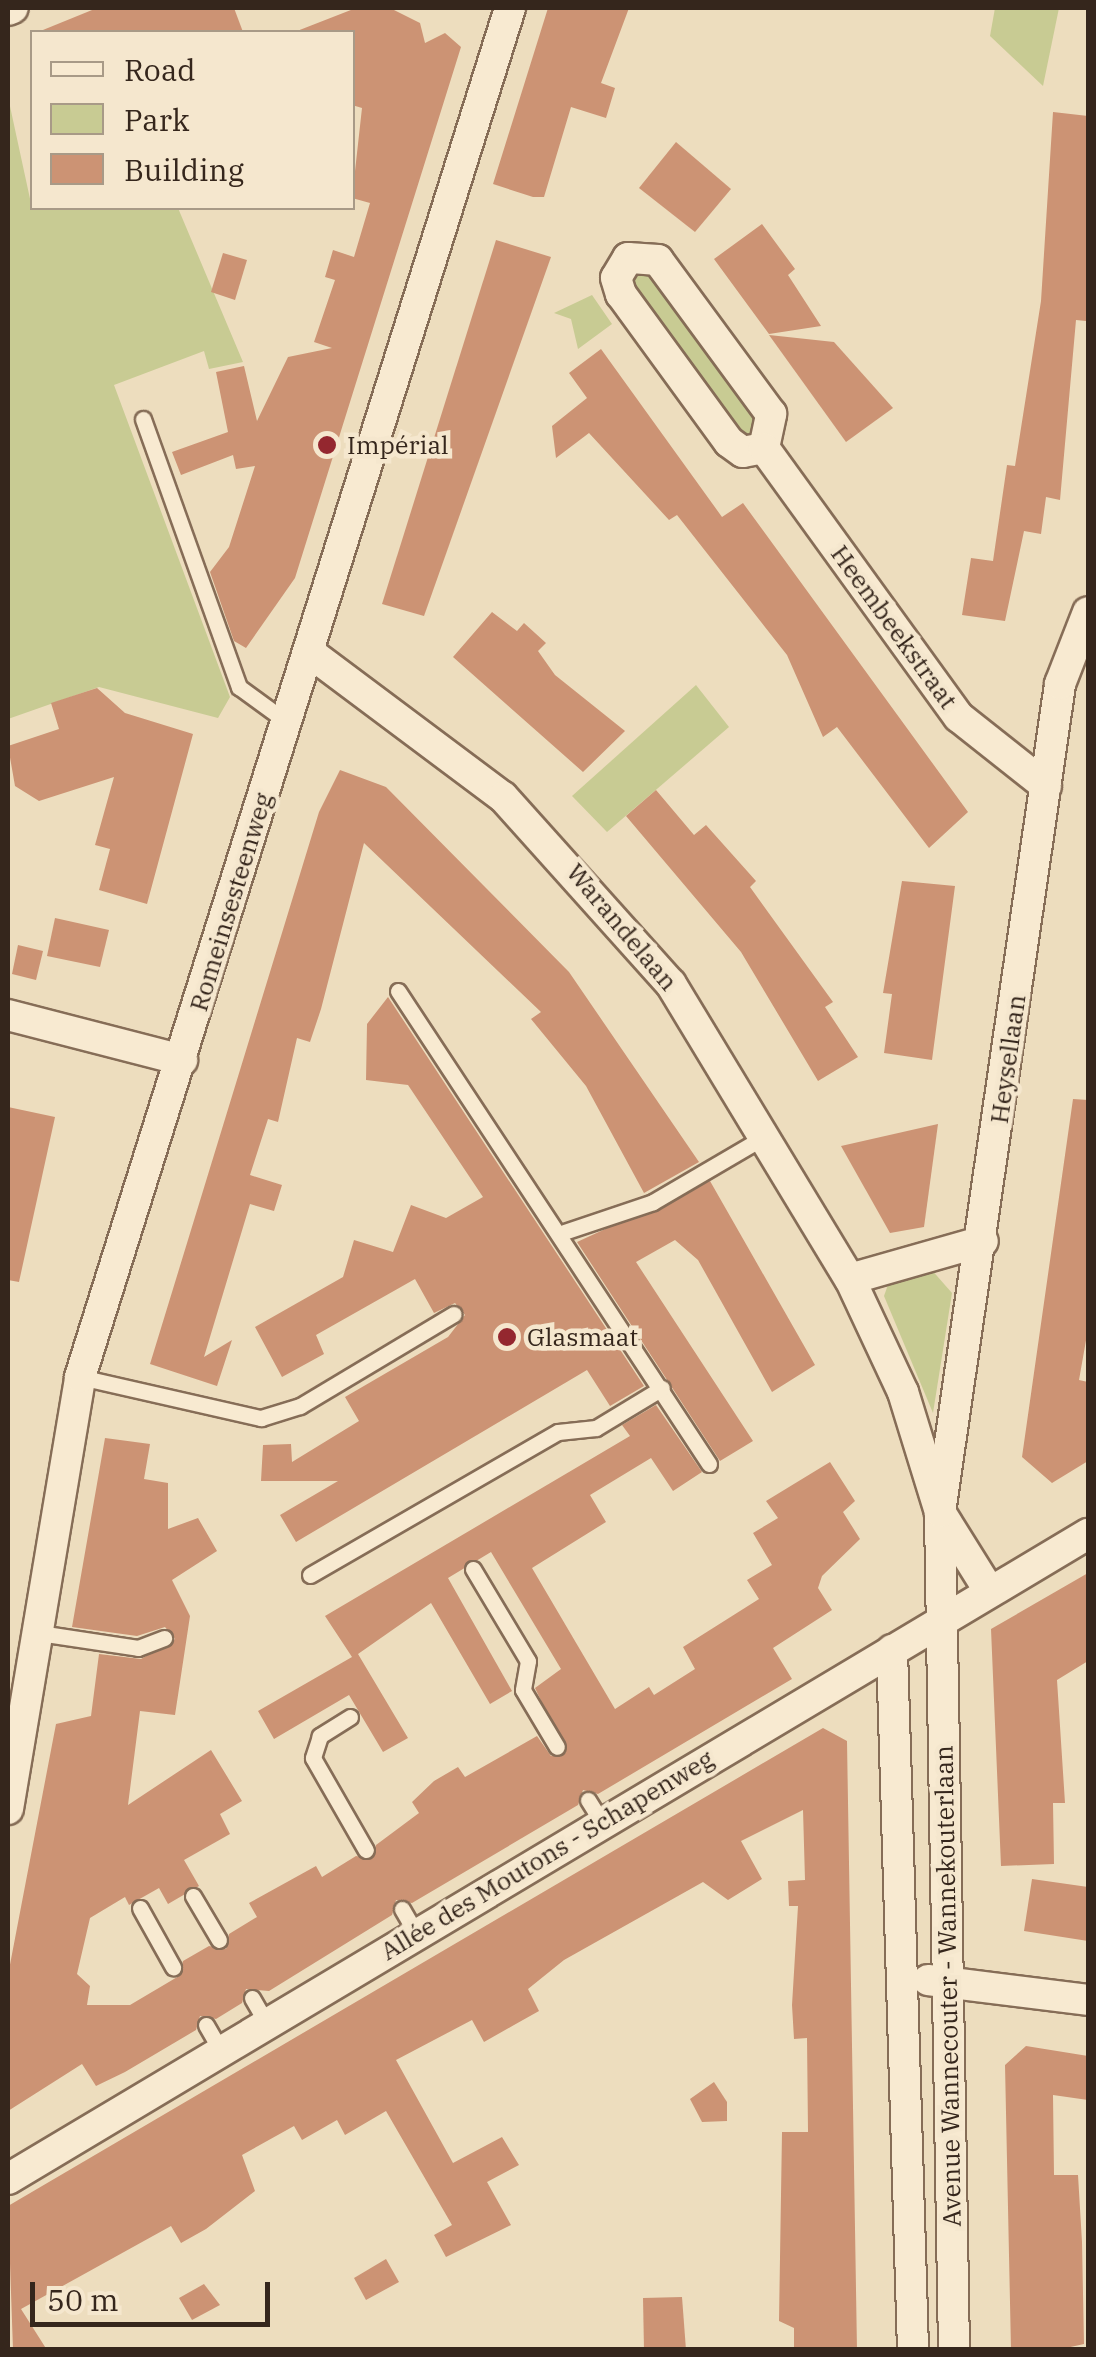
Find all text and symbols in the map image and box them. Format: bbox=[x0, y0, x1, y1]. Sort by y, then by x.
legend bbox=[30, 30, 355, 210]
text: Road bbox=[124, 50, 196, 89]
text: Park bbox=[124, 100, 190, 139]
text: Building bbox=[124, 150, 244, 189]
place label: Impérial bbox=[347, 430, 449, 460]
marker: Impérial bbox=[316, 434, 338, 456]
street label: Heembeekstraat bbox=[825, 539, 963, 715]
street label: Romeinsesteenweg bbox=[183, 789, 279, 1015]
street label: Warandelaan bbox=[560, 857, 684, 997]
street label: Heysellaan bbox=[984, 993, 1032, 1125]
place label: Glasmaat bbox=[527, 1322, 638, 1352]
marker: Glasmaat bbox=[496, 1326, 518, 1348]
street label: Allée des Moutons - Schapenweg bbox=[375, 1744, 719, 1966]
street label: Avenue Wannecouter - Wannekouterlaan bbox=[929, 1745, 967, 2227]
scale bar bbox=[35, 2262, 275, 2324]
text: 50 m bbox=[47, 2280, 119, 2319]

